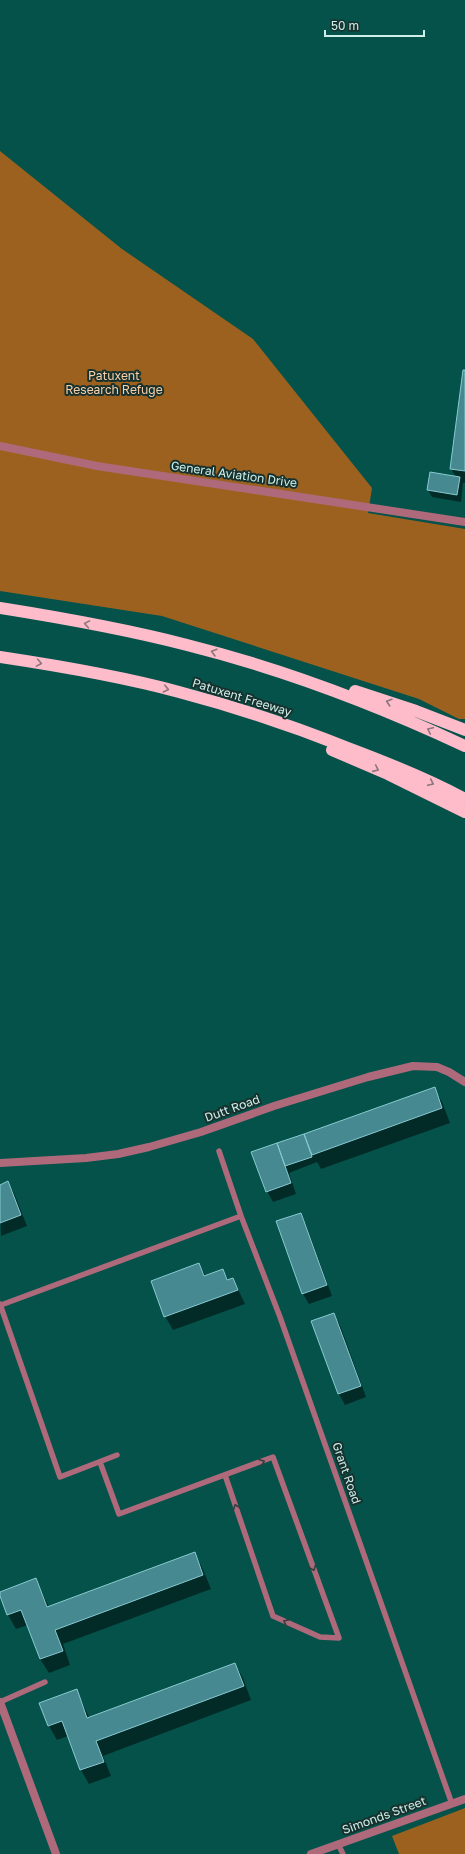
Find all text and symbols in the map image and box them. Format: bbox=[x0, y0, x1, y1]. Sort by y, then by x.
scale bar bbox=[325, 12, 424, 38]
text: 50 m bbox=[331, 18, 359, 33]
park label: Patuxent Research Refuge bbox=[65, 368, 163, 397]
street label: General Aviation Drive bbox=[170, 458, 298, 490]
one-way arrow bbox=[84, 620, 90, 628]
one-way arrow bbox=[210, 649, 217, 657]
one-way arrow bbox=[35, 658, 42, 667]
street label: Patuxent Freeway bbox=[191, 675, 294, 719]
one-way arrow bbox=[163, 684, 169, 692]
one-way arrow bbox=[386, 698, 393, 707]
one-way arrow bbox=[426, 727, 434, 735]
one-way arrow bbox=[372, 764, 380, 772]
one-way arrow bbox=[426, 778, 434, 786]
street label: Dutt Road bbox=[202, 1091, 262, 1125]
street label: Grant Road bbox=[329, 1440, 365, 1506]
one-way arrow bbox=[258, 1458, 265, 1466]
one-way arrow bbox=[232, 1503, 240, 1510]
one-way arrow bbox=[309, 1565, 317, 1572]
one-way arrow bbox=[283, 1619, 291, 1627]
street label: Simonds Street bbox=[340, 1793, 428, 1837]

